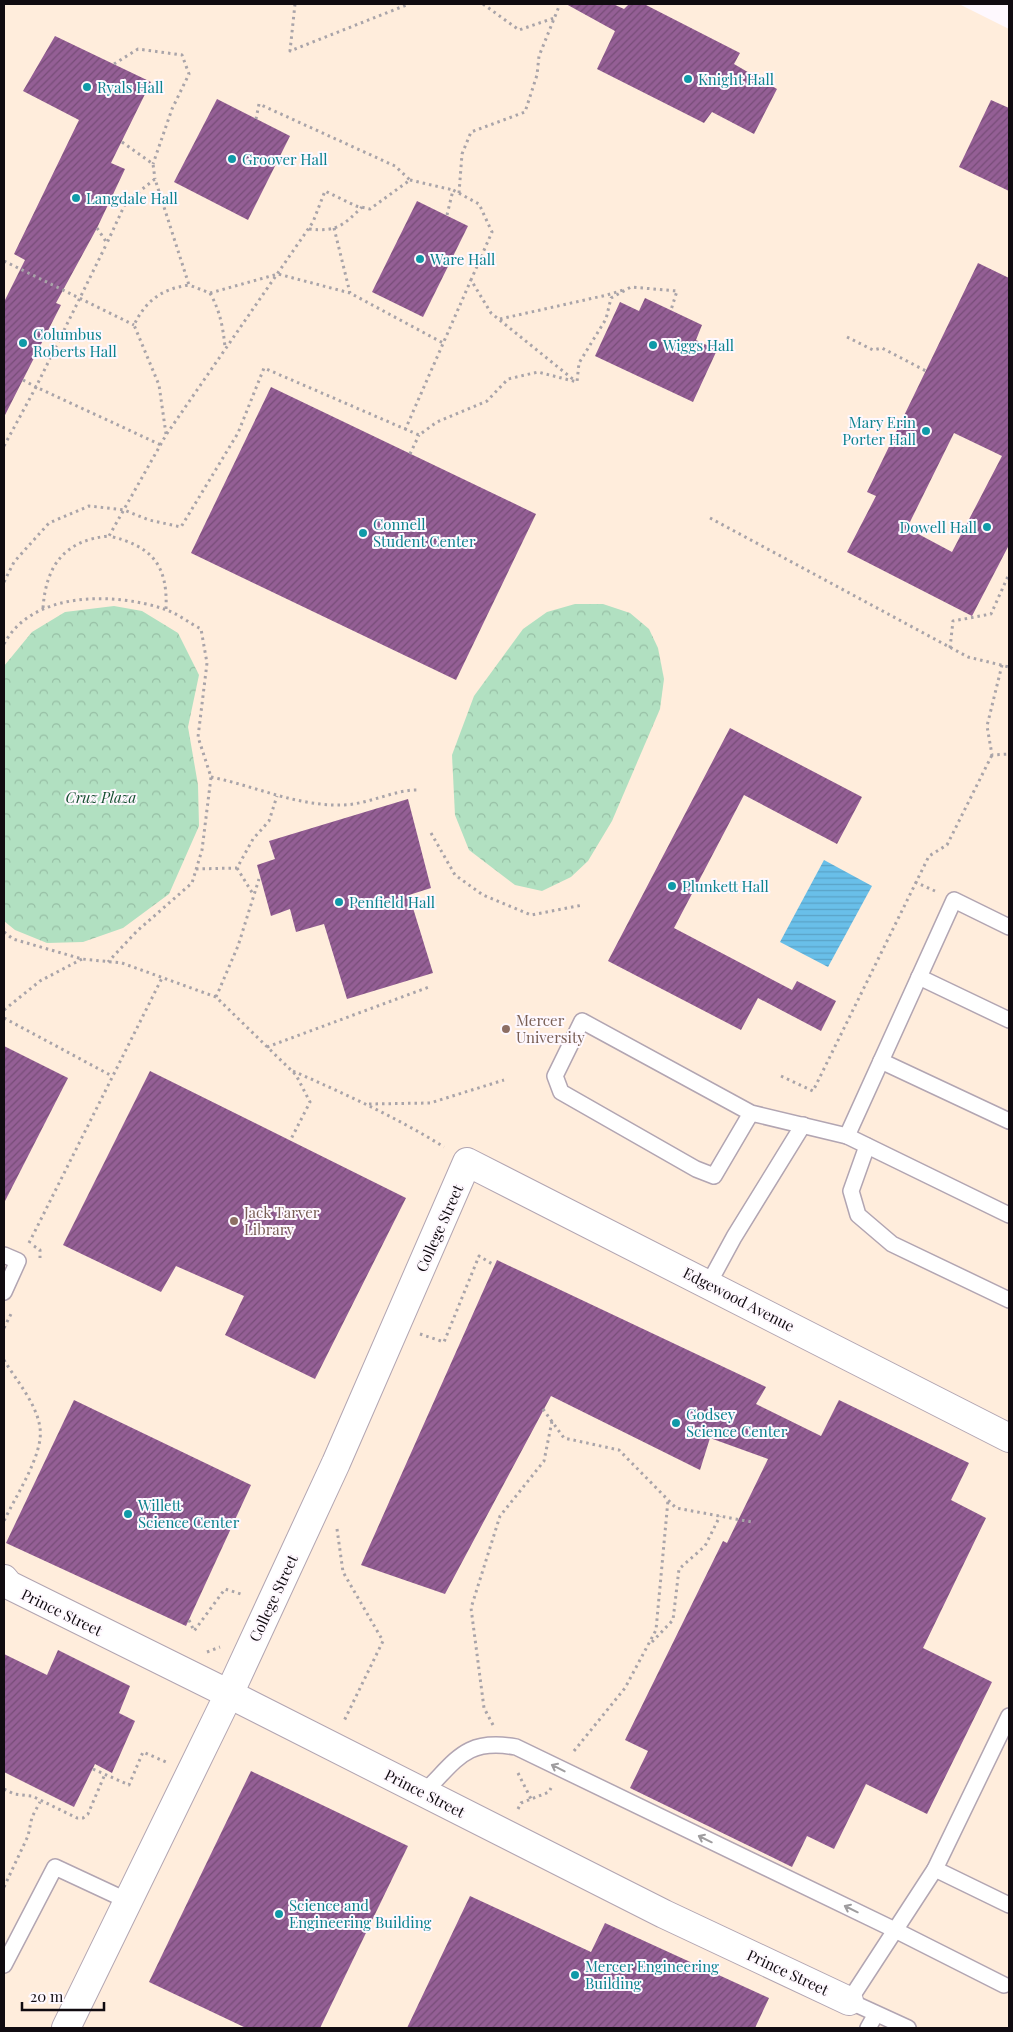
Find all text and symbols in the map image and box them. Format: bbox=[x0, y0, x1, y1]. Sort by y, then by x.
place label: Knight Hall bbox=[698, 69, 774, 89]
marker: Knight Hall bbox=[682, 73, 694, 85]
place label: Ryals Hall bbox=[97, 77, 164, 97]
marker: Ryals Hall bbox=[81, 81, 93, 93]
place label: Groover Hall bbox=[242, 149, 327, 169]
marker: Groover Hall bbox=[226, 153, 238, 165]
place label: Langdale Hall bbox=[86, 188, 178, 208]
marker: Langdale Hall bbox=[70, 192, 82, 204]
place label: Ware Hall bbox=[429, 249, 495, 269]
marker: Ware Hall bbox=[414, 253, 426, 265]
place label: Columbus Roberts Hall bbox=[33, 324, 117, 361]
place label: Wiggs Hall bbox=[662, 335, 734, 355]
marker: Columbus Roberts Hall bbox=[17, 337, 29, 349]
marker: Wiggs Hall bbox=[647, 339, 659, 351]
place label: Mary Erin Porter Hall bbox=[842, 412, 916, 449]
marker: Mary Erin Porter Hall bbox=[920, 425, 932, 437]
place label: Connell Student Center bbox=[373, 514, 476, 551]
place label: Dowell Hall bbox=[899, 517, 977, 537]
marker: Dowell Hall bbox=[981, 521, 993, 533]
marker: Connell Student Center bbox=[357, 527, 369, 539]
park label: Cruz Plaza bbox=[66, 787, 137, 807]
place label: Plunkett Hall bbox=[682, 876, 769, 896]
marker: Plunkett Hall bbox=[666, 880, 678, 892]
place label: Penfield Hall bbox=[349, 892, 435, 912]
marker: Penfield Hall bbox=[333, 896, 345, 908]
place label: Mercer University bbox=[516, 1010, 585, 1047]
marker: Mercer University bbox=[500, 1023, 512, 1035]
street label: College Street bbox=[411, 1180, 467, 1275]
place label: Jack Tarver Library bbox=[243, 1202, 320, 1239]
marker: Jack Tarver Library bbox=[228, 1215, 240, 1227]
street label: Edgewood Avenue bbox=[680, 1262, 798, 1336]
place label: Godsey Science Center bbox=[686, 1404, 788, 1441]
marker: Godsey Science Center bbox=[670, 1417, 682, 1429]
place label: Willett Science Center bbox=[137, 1495, 240, 1532]
marker: Willett Science Center bbox=[122, 1508, 134, 1520]
street label: College Street bbox=[244, 1551, 302, 1645]
street label: Prince Street bbox=[18, 1584, 106, 1641]
one-way arrow bbox=[551, 1763, 566, 1773]
street label: Prince Street bbox=[381, 1764, 469, 1822]
one-way arrow bbox=[698, 1834, 713, 1843]
place label: Science and Engineering Building bbox=[289, 1895, 431, 1932]
one-way arrow bbox=[844, 1904, 859, 1913]
marker: Science and Engineering Building bbox=[273, 1908, 285, 1920]
street label: Prince Street bbox=[744, 1944, 833, 2000]
place label: Mercer Engineering Building bbox=[585, 1956, 719, 1993]
marker: Mercer Engineering Building bbox=[569, 1969, 581, 1981]
scale bar bbox=[22, 1980, 105, 2012]
text: 20 m bbox=[30, 1986, 64, 2006]

